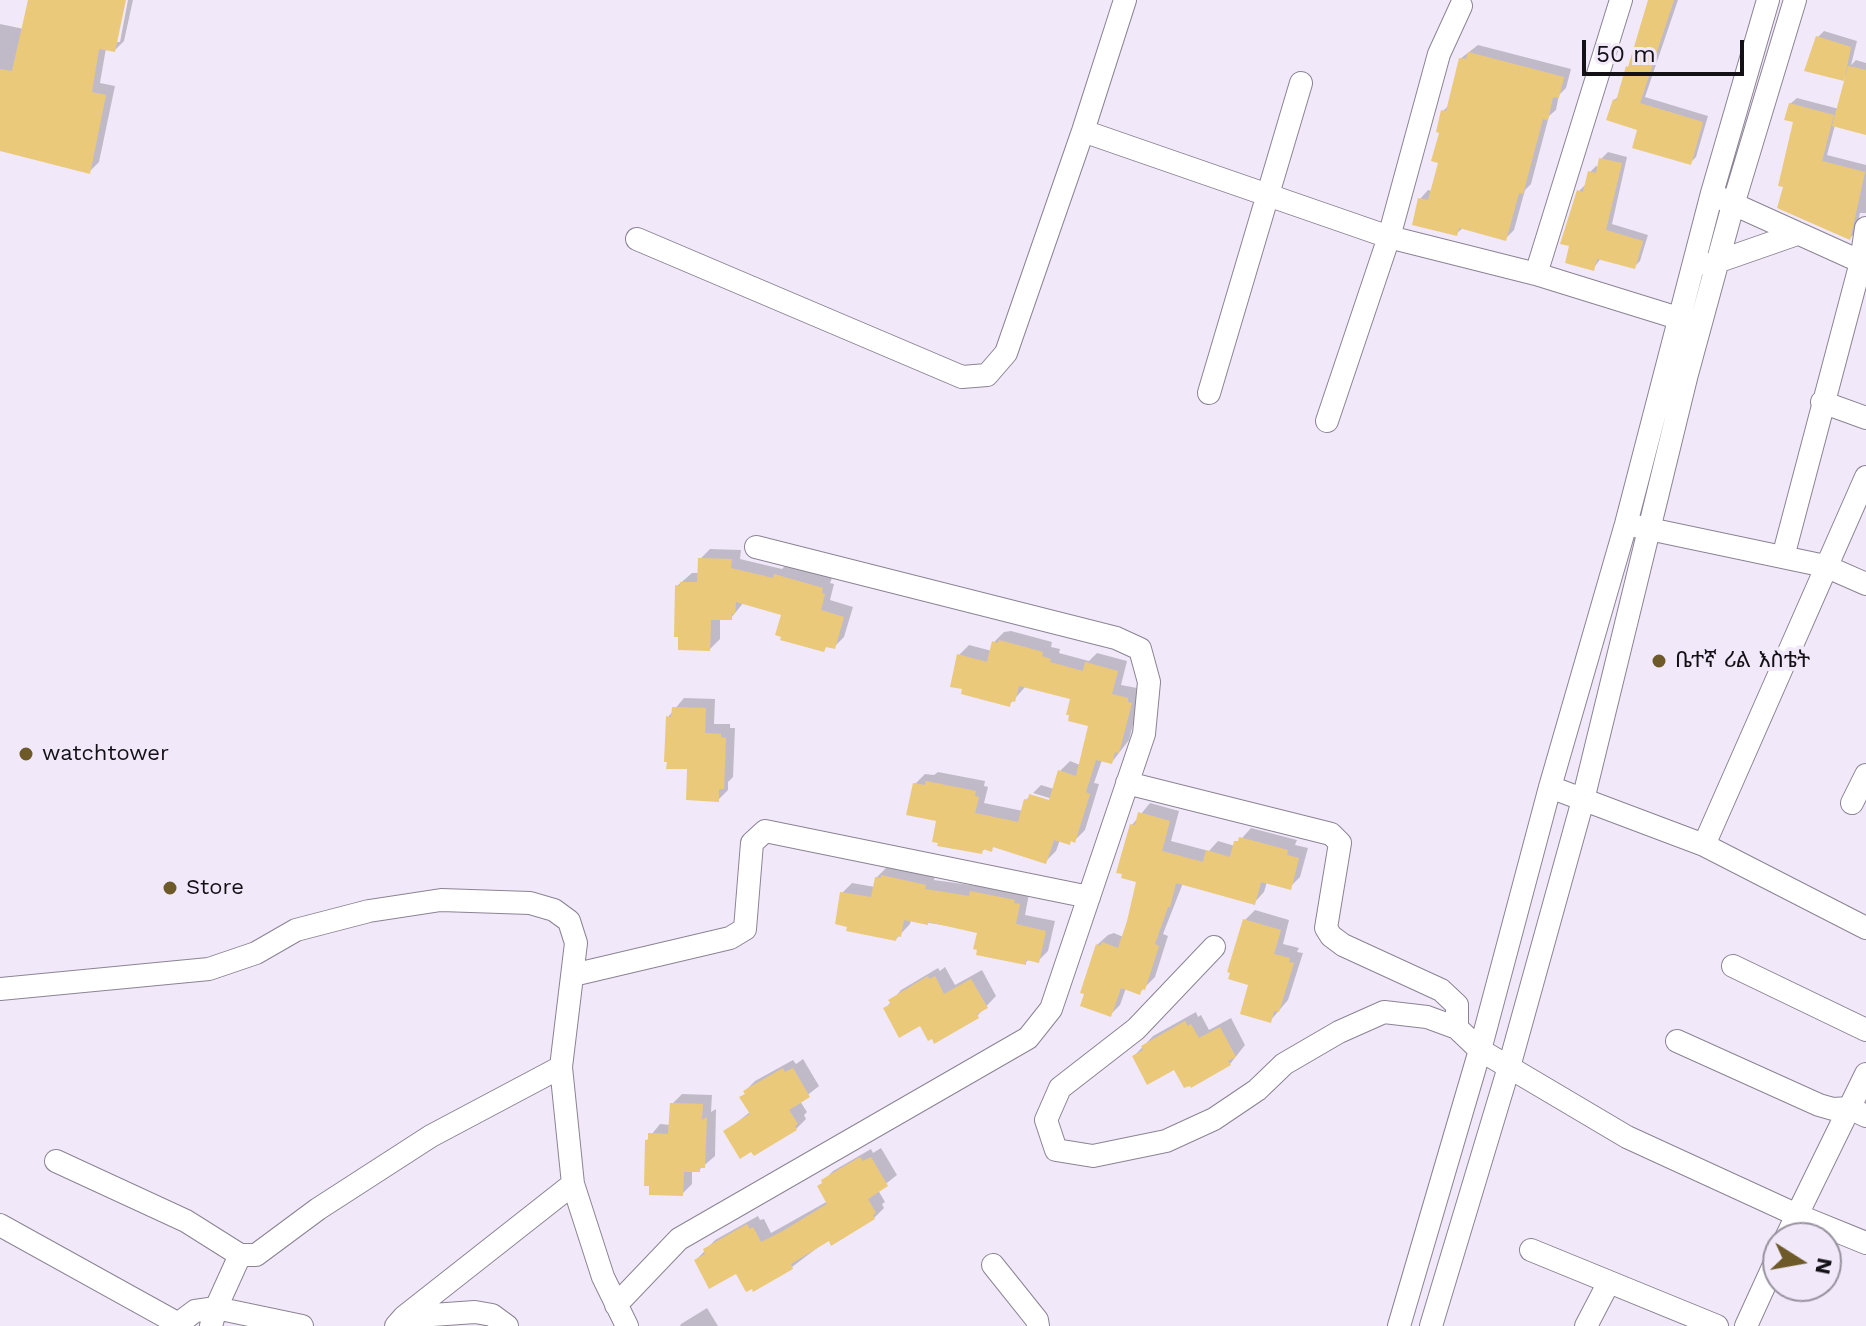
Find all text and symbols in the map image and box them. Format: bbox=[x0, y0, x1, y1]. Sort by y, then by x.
scale bar bbox=[1586, 24, 1748, 74]
text: 50 m bbox=[1596, 40, 1656, 68]
place label: ቤተኛ ሪል እስቴት bbox=[1675, 648, 1810, 674]
marker: ቤተኛ ሪል እስቴት bbox=[1650, 652, 1668, 670]
place label: watchtower bbox=[42, 741, 169, 767]
marker: watchtower bbox=[17, 745, 35, 763]
place label: Store bbox=[186, 875, 244, 901]
marker: Store bbox=[161, 879, 179, 897]
north arrow bbox=[1762, 1222, 1842, 1302]
text: N bbox=[1810, 1256, 1838, 1277]

